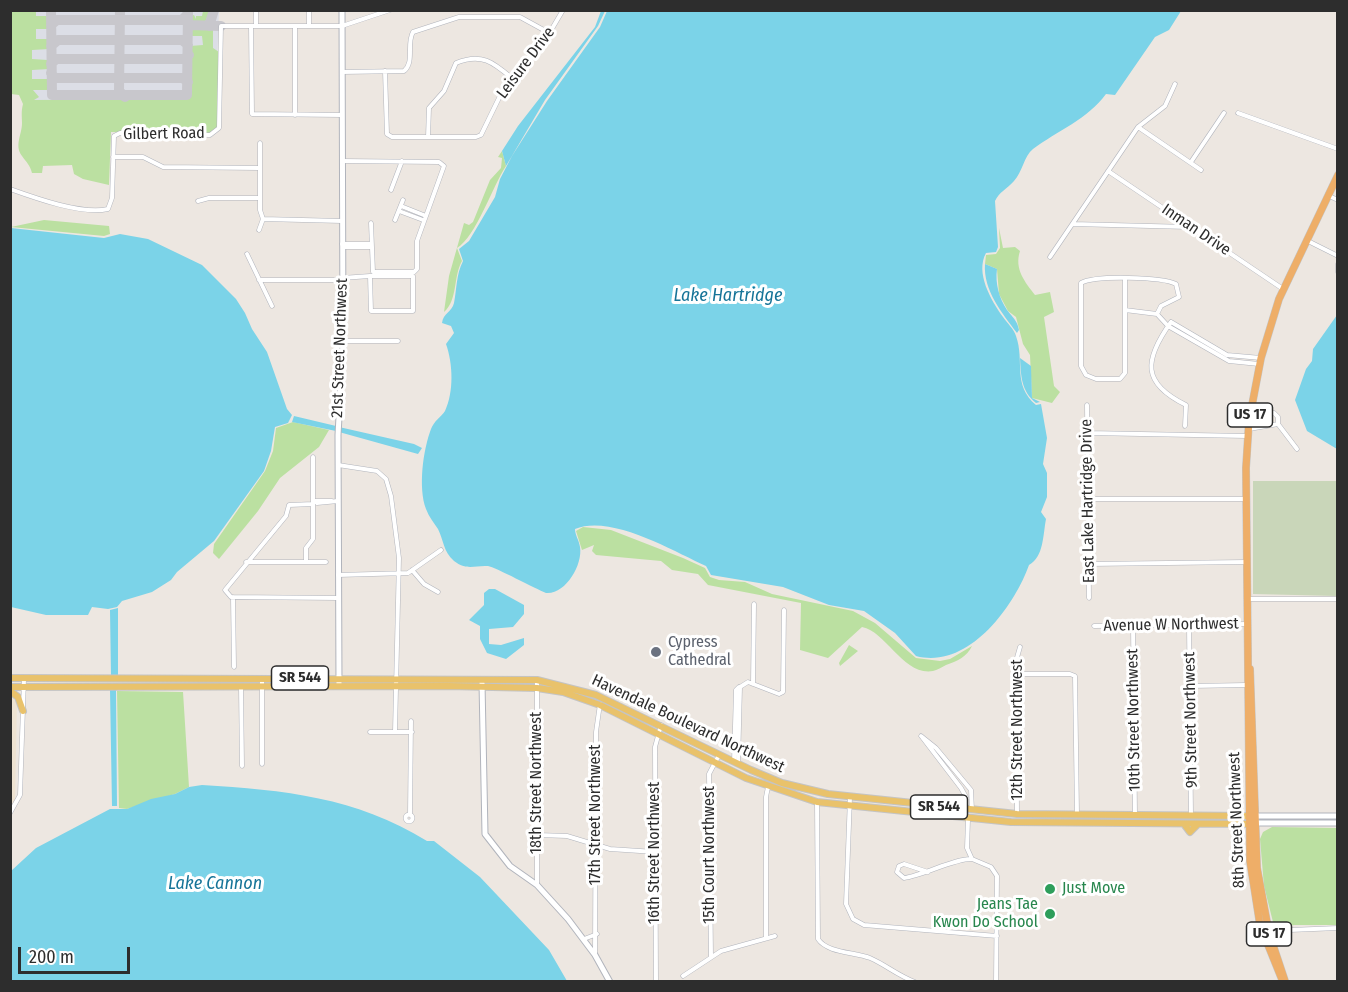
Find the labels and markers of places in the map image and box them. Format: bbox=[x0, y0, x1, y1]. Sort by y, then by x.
place label: Cypress Cathedral bbox=[668, 633, 731, 671]
marker: Cypress Cathedral bbox=[649, 645, 663, 659]
place label: Just Move bbox=[1062, 879, 1125, 899]
marker: Just Move bbox=[1043, 882, 1057, 896]
place label: Jeans Tae Kwon Do School bbox=[933, 895, 1038, 933]
marker: Jeans Tae Kwon Do School bbox=[1043, 907, 1057, 921]

